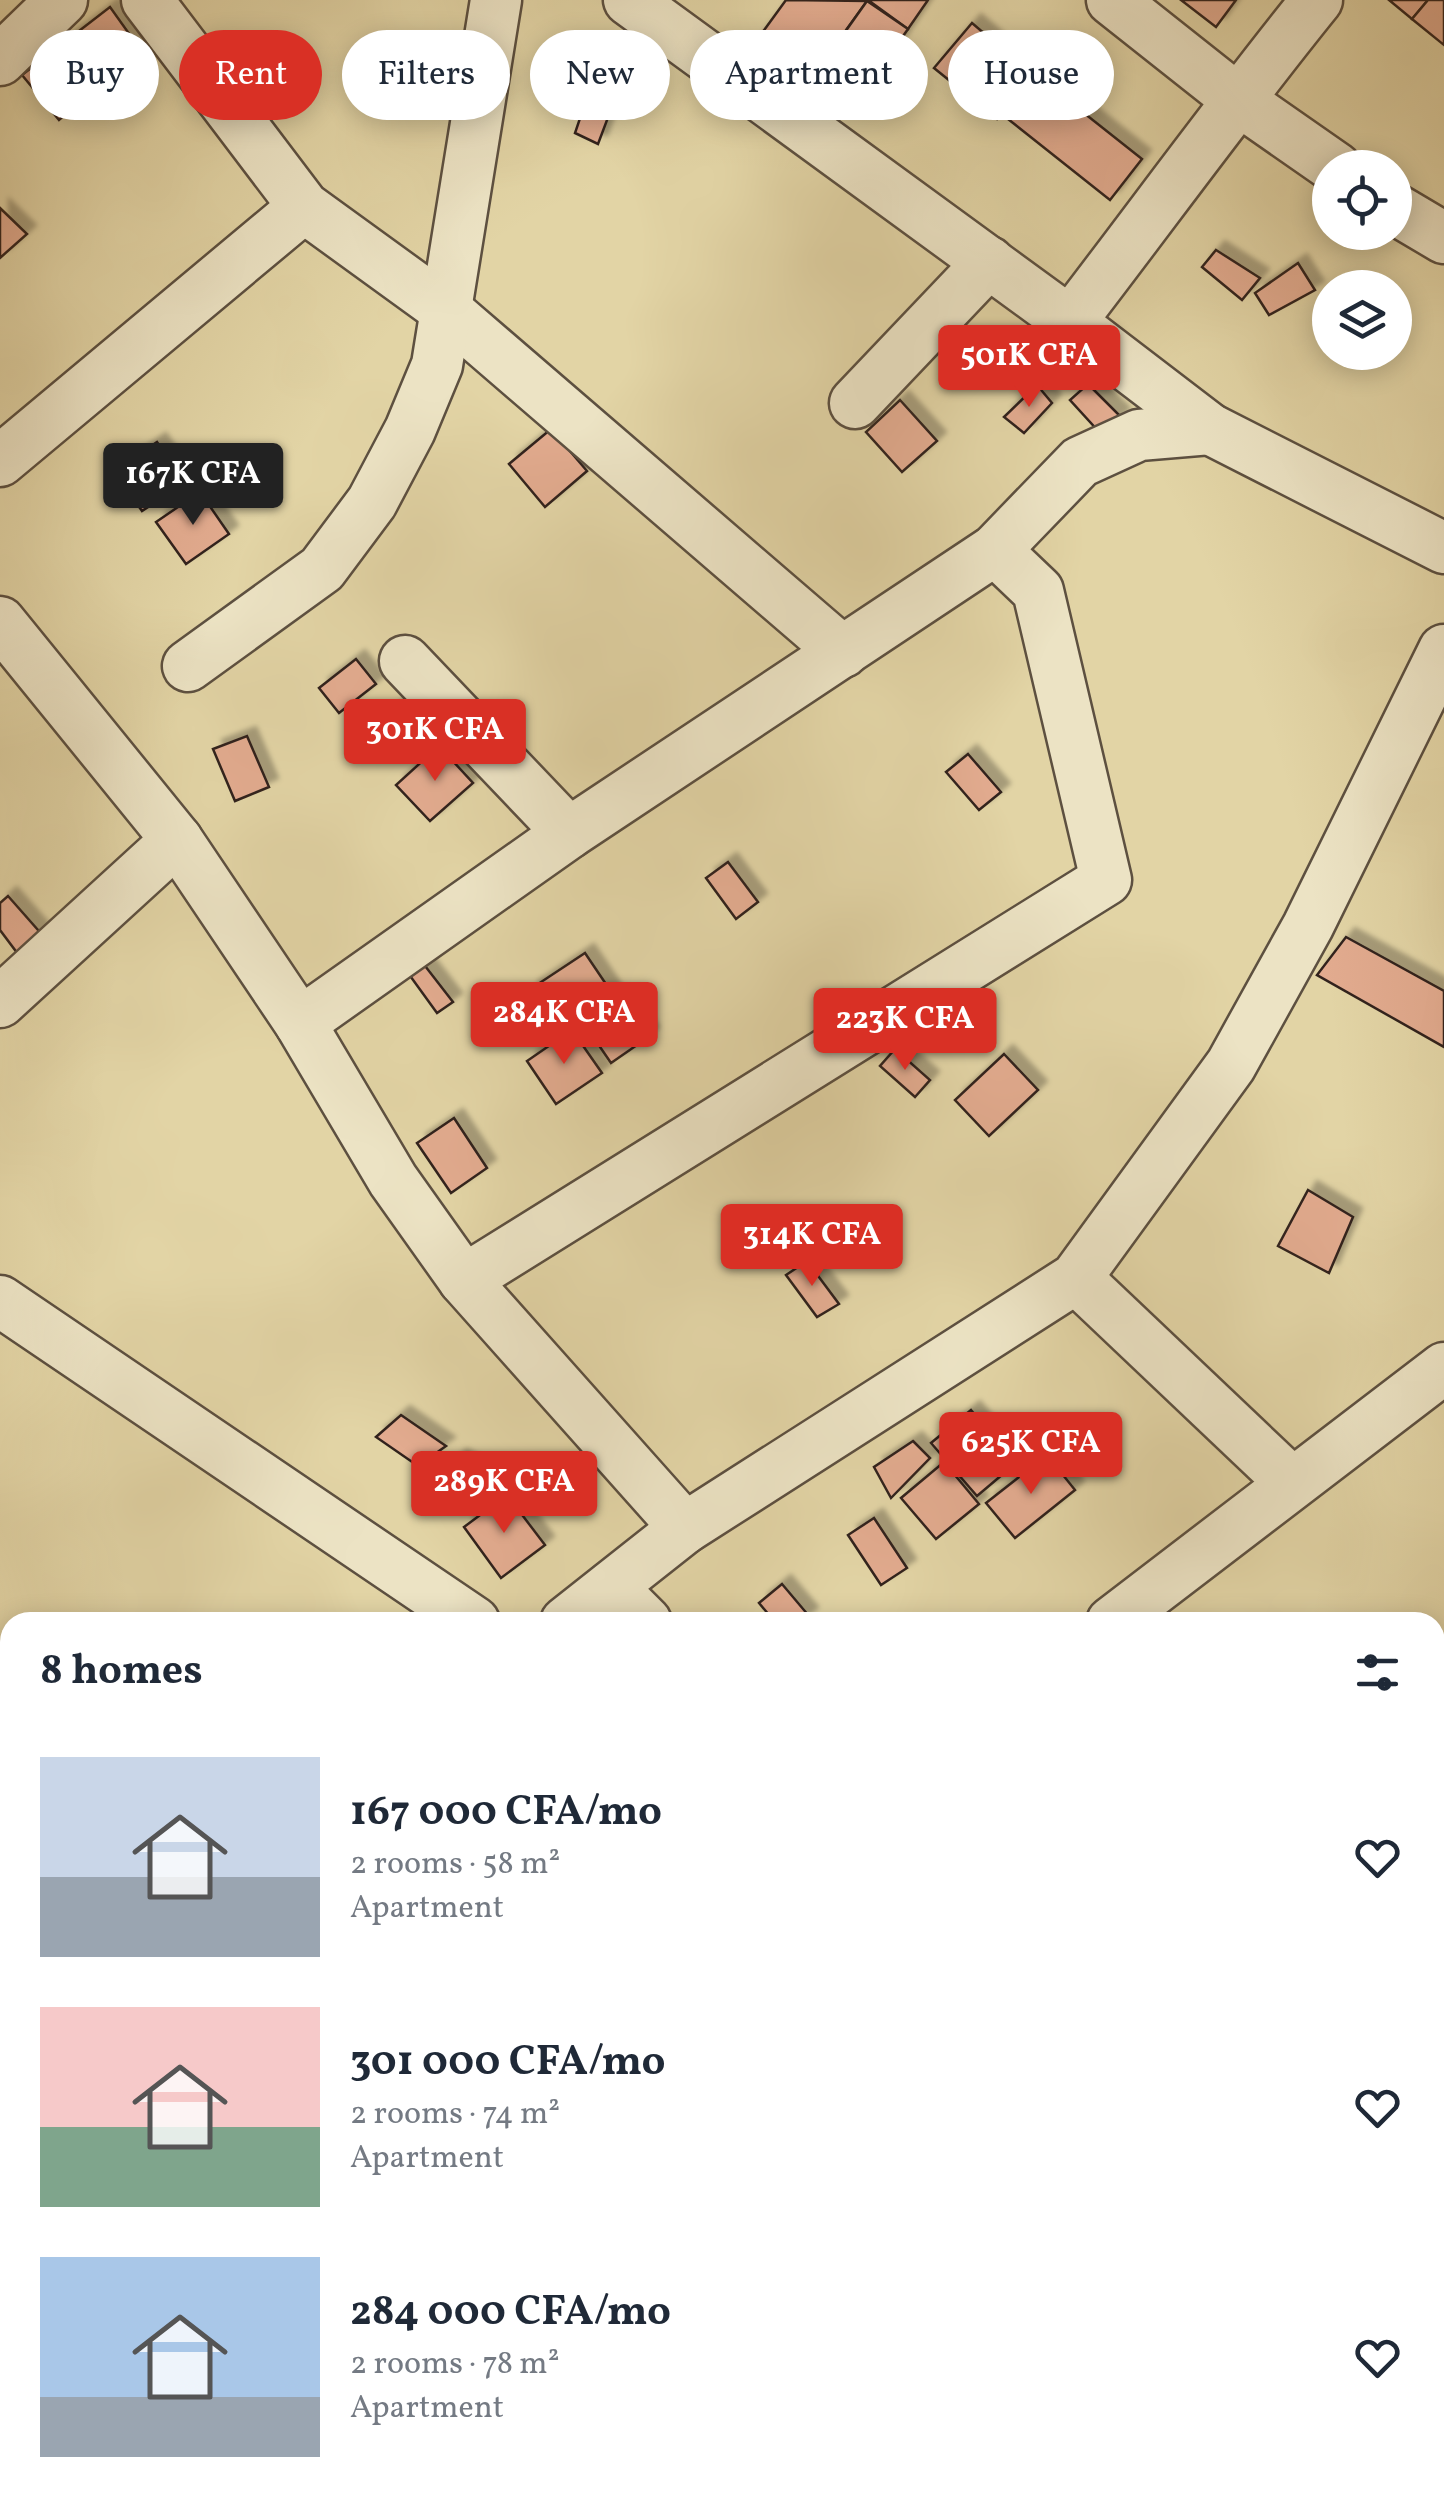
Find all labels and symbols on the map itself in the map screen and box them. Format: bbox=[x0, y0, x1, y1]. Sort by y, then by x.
pin: 501K CFA bbox=[926, 325, 1132, 410]
pin: 167K CFA bbox=[90, 443, 296, 528]
pin: 301K CFA bbox=[332, 699, 538, 784]
pin: 284K CFA bbox=[461, 982, 667, 1067]
pin: 223K CFA bbox=[802, 988, 1008, 1073]
pin: 314K CFA bbox=[709, 1204, 915, 1289]
pin: 625K CFA bbox=[928, 1412, 1134, 1497]
pin: 289K CFA bbox=[401, 1451, 607, 1536]

